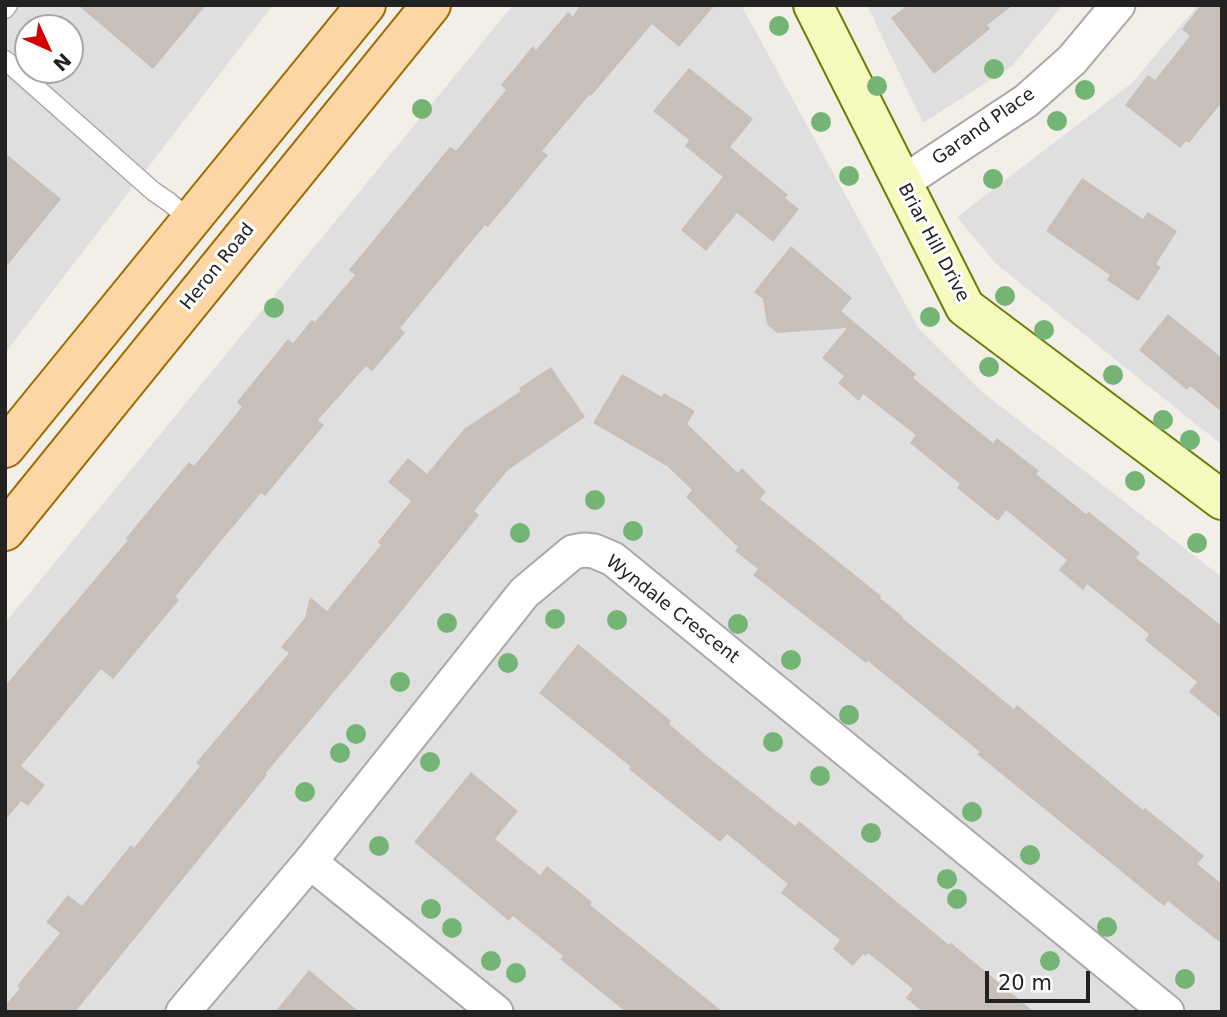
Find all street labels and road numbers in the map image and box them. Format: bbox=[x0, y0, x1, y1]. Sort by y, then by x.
street label: Garand Place bbox=[929, 84, 1039, 170]
street label: Briar Hill Drive bbox=[893, 180, 973, 306]
street label: Heron Road bbox=[177, 219, 259, 315]
street label: Wyndale Crescent bbox=[601, 551, 743, 669]

